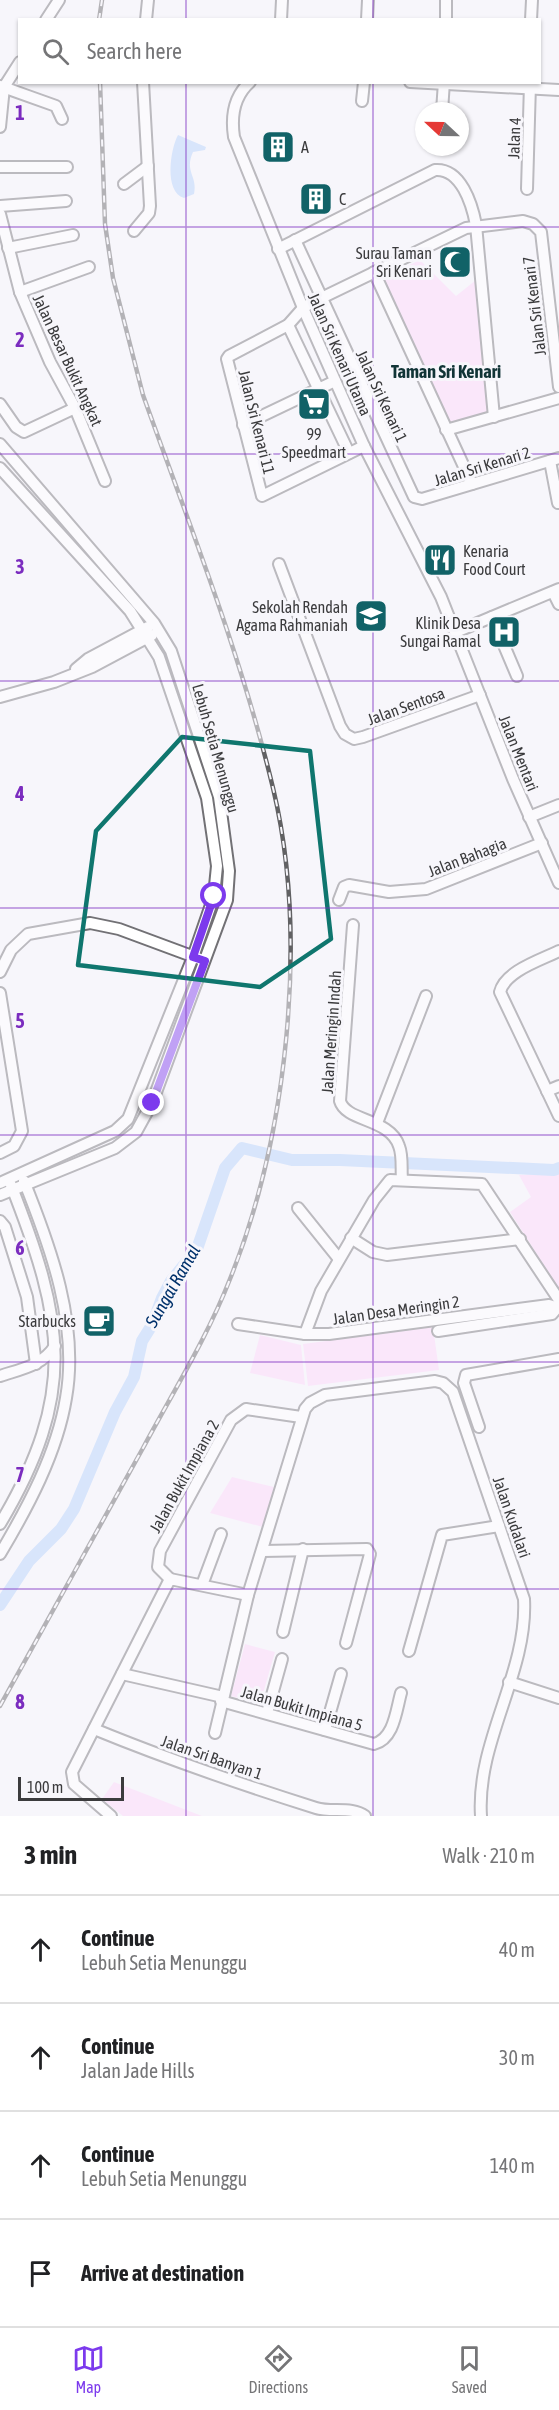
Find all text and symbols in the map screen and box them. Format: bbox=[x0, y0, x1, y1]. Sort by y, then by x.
search box bbox=[18, 18, 541, 84]
icon: search bbox=[39, 35, 72, 68]
text: Search here bbox=[87, 38, 182, 64]
text: 1 bbox=[15, 101, 25, 124]
north arrow bbox=[415, 102, 469, 156]
street label: Jalan 4 bbox=[504, 117, 524, 159]
building icon: A bbox=[260, 129, 296, 165]
place label: A bbox=[301, 138, 309, 156]
building icon: C bbox=[298, 181, 334, 217]
place label: C bbox=[339, 190, 346, 208]
place label: Surau Taman Sri Kenari bbox=[356, 244, 432, 280]
mosque icon: Surau Taman Sri Kenari bbox=[437, 244, 473, 280]
street label: Jalan Sri Kenari 7 bbox=[519, 255, 549, 357]
street label: Jalan Sri Kenari Utama bbox=[305, 290, 375, 418]
street label: Jalan Besar Bukit Angkat bbox=[29, 291, 107, 429]
text: 2 bbox=[15, 328, 25, 351]
street label: Jalan Sri Kenari 1 bbox=[353, 347, 411, 445]
district label: Taman Sri Kenari bbox=[391, 361, 501, 382]
street label: Jalan Sri Kenari 11 bbox=[235, 368, 279, 476]
supermarket icon: 99 Speedmart bbox=[296, 386, 332, 422]
place label: 99 Speedmart bbox=[282, 425, 347, 462]
street label: Jalan Sri Kenari 2 bbox=[432, 443, 532, 489]
restaurant icon: Kenaria Food Court bbox=[422, 542, 458, 578]
place label: Kenaria Food Court bbox=[463, 542, 526, 578]
text: 3 bbox=[15, 555, 25, 578]
place label: Sekolah Rendah Agama Rahmaniah bbox=[236, 598, 348, 635]
school or university icon: Sekolah Rendah Agama Rahmaniah bbox=[353, 598, 389, 634]
place label: Klinik Desa Sungai Ramal bbox=[400, 614, 482, 651]
hospital icon: Klinik Desa Sungai Ramal bbox=[486, 614, 522, 650]
street label: Lebuh Setia Menunggu bbox=[188, 682, 243, 815]
street label: Jalan Sentosa bbox=[365, 684, 447, 728]
street label: Jalan Mentari bbox=[496, 712, 542, 794]
text: 4 bbox=[14, 782, 25, 805]
street label: Jalan Bahagia bbox=[425, 834, 509, 881]
route start bbox=[200, 882, 226, 908]
street label: Jalan Meringin Indah bbox=[318, 970, 345, 1094]
text: 5 bbox=[15, 1009, 25, 1032]
route end bbox=[138, 1089, 164, 1115]
text: 6 bbox=[15, 1236, 25, 1259]
water label: Sungai Ramal bbox=[140, 1241, 205, 1332]
street label: Jalan Desa Meringin 2 bbox=[331, 1292, 461, 1329]
cafe icon: Starbucks bbox=[81, 1303, 117, 1339]
place label: Starbucks bbox=[19, 1312, 76, 1330]
street label: Jalan Bukit Impiana 2 bbox=[146, 1417, 223, 1536]
text: 7 bbox=[15, 1463, 25, 1486]
street label: Jalan Kudalari bbox=[490, 1474, 534, 1560]
street label: Jalan Bukit Impiana 5 bbox=[239, 1682, 365, 1735]
text: 8 bbox=[15, 1690, 25, 1713]
street label: Jalan Sri Banyan 1 bbox=[159, 1731, 265, 1784]
scale bar bbox=[18, 1774, 124, 1802]
text: 100 m bbox=[27, 1778, 63, 1796]
text: 3 min bbox=[24, 1840, 77, 1870]
text: Walk · 210 m bbox=[443, 1844, 535, 1867]
text: Continue bbox=[81, 1925, 155, 1951]
icon: ahead bbox=[24, 1933, 57, 1966]
text: 40 m bbox=[499, 1938, 535, 1961]
text: Lebuh Setia Menunggu bbox=[81, 1951, 247, 1974]
text: Continue bbox=[81, 2033, 155, 2059]
icon: ahead bbox=[24, 2041, 57, 2074]
text: 30 m bbox=[499, 2046, 535, 2069]
text: Jalan Jade Hills bbox=[81, 2059, 195, 2082]
text: Continue bbox=[81, 2141, 155, 2167]
icon: ahead bbox=[24, 2149, 57, 2182]
text: 140 m bbox=[490, 2154, 535, 2177]
text: Lebuh Setia Menunggu bbox=[81, 2167, 247, 2190]
icon: arrive bbox=[24, 2257, 57, 2290]
text: Arrive at destination bbox=[81, 2260, 244, 2286]
tab: Map bbox=[72, 2342, 105, 2396]
tab: Directions bbox=[248, 2342, 308, 2396]
tab: Saved bbox=[452, 2342, 487, 2396]

